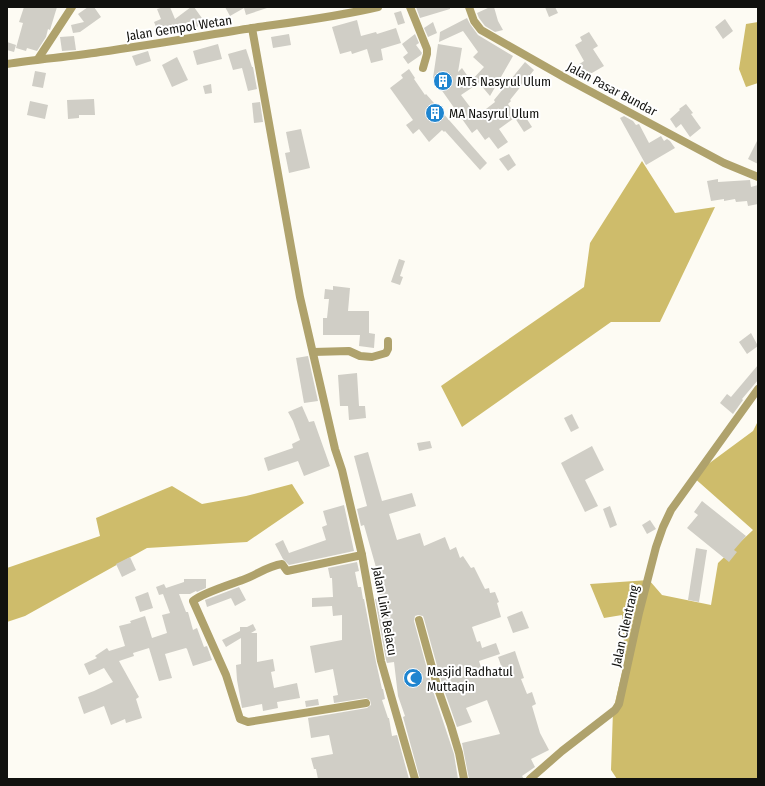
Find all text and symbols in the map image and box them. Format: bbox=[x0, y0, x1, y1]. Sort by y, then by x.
street label: Jalan Gempol Wetan bbox=[125, 12, 233, 44]
street label: Jalan Pasar Bundar bbox=[564, 59, 660, 119]
building icon: MTs Nasyrul Ulum bbox=[432, 70, 454, 92]
place label: MTs Nasyrul Ulum bbox=[457, 74, 551, 89]
building icon: MA Nasyrul Ulum bbox=[424, 102, 446, 124]
place label: MA Nasyrul Ulum bbox=[449, 106, 539, 121]
street label: Jalan Link Belacu bbox=[370, 565, 400, 657]
street label: Jalan Cilentrang bbox=[608, 583, 642, 668]
place label: Masjid Radhatul Muttaqin bbox=[427, 664, 513, 694]
mosque icon: Masjid Radhatul Muttaqin bbox=[402, 667, 424, 689]

